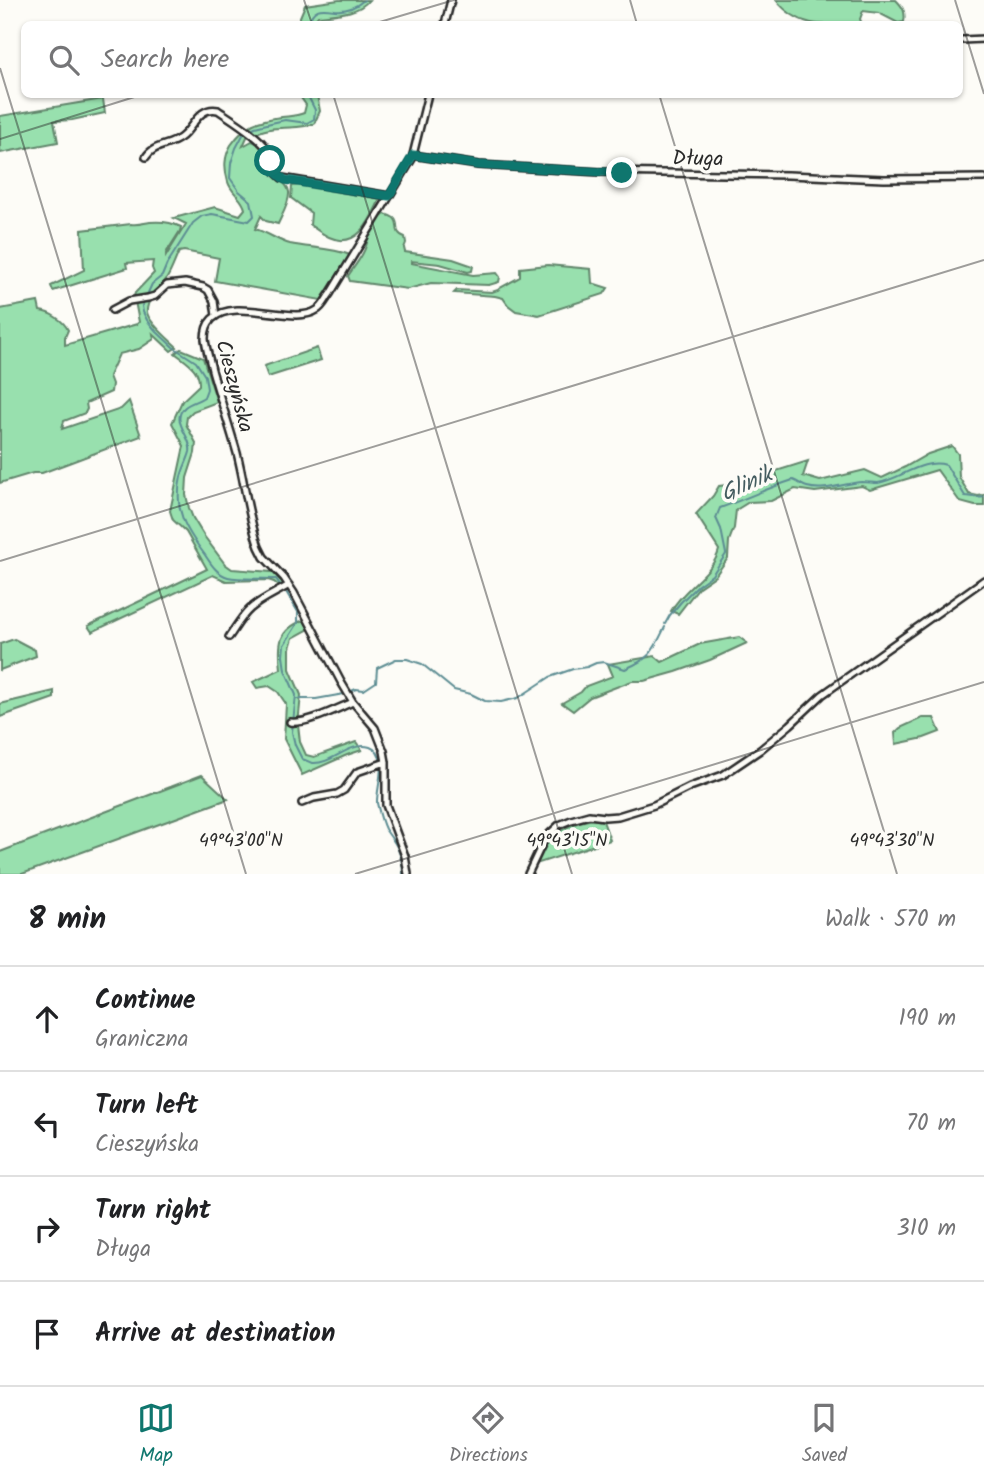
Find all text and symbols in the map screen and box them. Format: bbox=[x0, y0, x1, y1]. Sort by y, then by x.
search box bbox=[21, 21, 963, 98]
text: Search here bbox=[101, 39, 229, 81]
icon: search bbox=[45, 41, 83, 79]
street label: Długa bbox=[672, 143, 724, 176]
route start bbox=[254, 145, 285, 176]
route end bbox=[606, 157, 637, 188]
street label: Cieszyńska bbox=[205, 336, 262, 436]
water label: Glinik bbox=[715, 456, 782, 512]
text: 49°43'00"N bbox=[199, 827, 283, 856]
text: 49°43'15"N bbox=[526, 827, 608, 856]
text: 49°43'30"N bbox=[849, 827, 935, 856]
text: 8 min bbox=[28, 896, 106, 944]
text: Walk · 570 m bbox=[825, 902, 956, 938]
text: Continue bbox=[95, 980, 196, 1022]
icon: ahead bbox=[28, 1000, 66, 1038]
text: 190 m bbox=[899, 1001, 956, 1037]
text: Graniczna bbox=[95, 1022, 189, 1058]
text: Turn left bbox=[95, 1085, 198, 1127]
icon: left bbox=[28, 1105, 66, 1143]
text: 70 m bbox=[906, 1106, 956, 1142]
text: Cieszyńska bbox=[95, 1127, 199, 1163]
text: Turn right bbox=[95, 1190, 211, 1232]
icon: right bbox=[28, 1210, 66, 1248]
text: 310 m bbox=[897, 1211, 956, 1247]
text: Długa bbox=[95, 1232, 151, 1268]
text: Arrive at destination bbox=[95, 1313, 335, 1355]
icon: arrive bbox=[28, 1315, 66, 1353]
tab: Map bbox=[137, 1399, 175, 1471]
tab: Directions bbox=[449, 1399, 528, 1471]
tab: Saved bbox=[802, 1399, 847, 1471]

